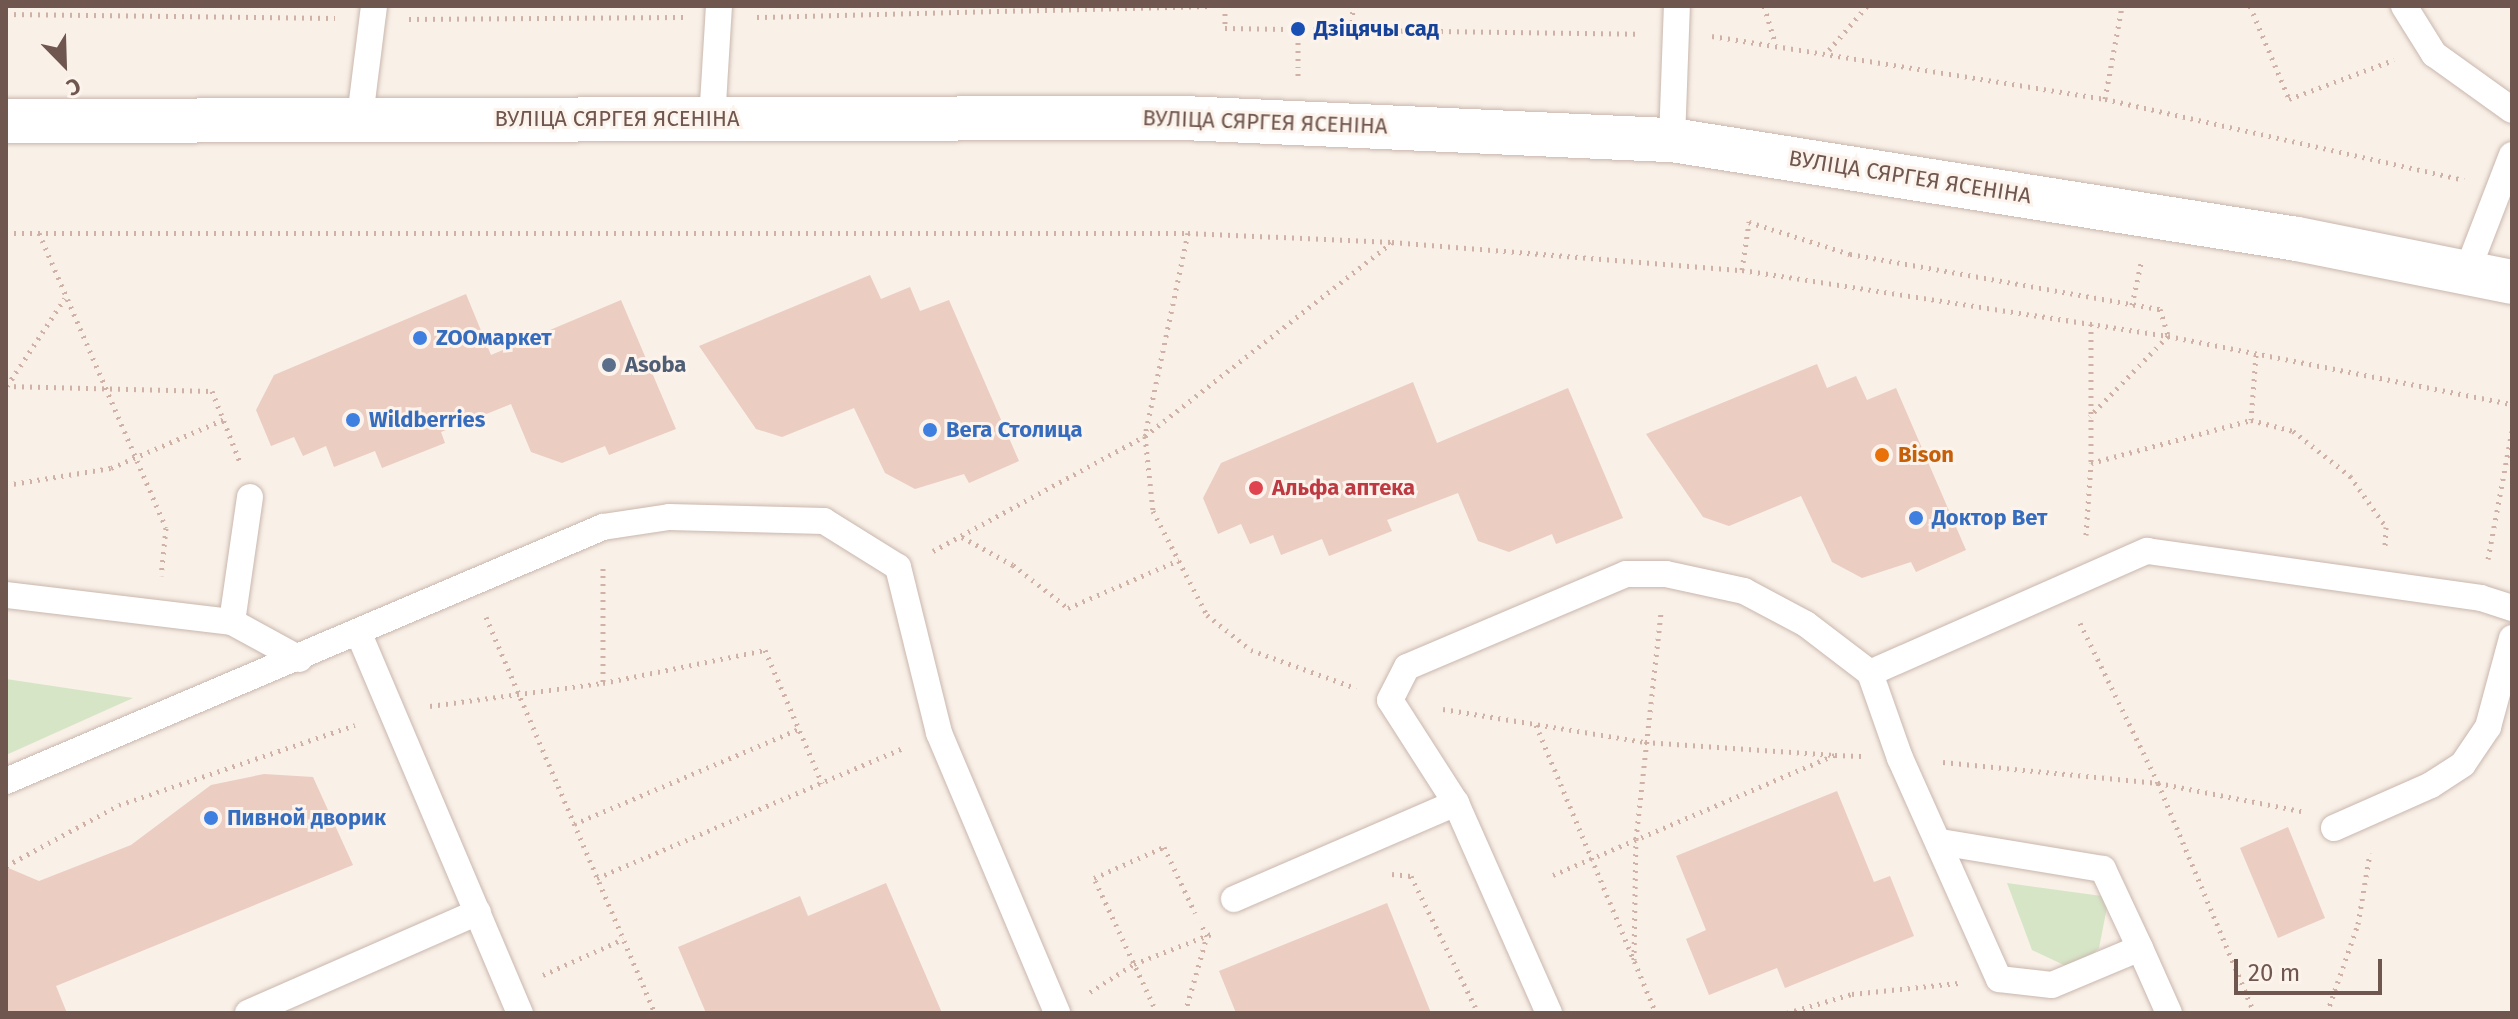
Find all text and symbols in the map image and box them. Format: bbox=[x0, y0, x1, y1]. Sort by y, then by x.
place label: Дзіцячы сад bbox=[1314, 16, 1439, 42]
marker: Дзіцячы сад bbox=[1289, 20, 1307, 38]
north arrow bbox=[24, 24, 104, 104]
text: С bbox=[62, 72, 85, 101]
street label: ВУЛІЦА СЯРГЕЯ ЯСЕНІНА bbox=[1142, 105, 1388, 139]
street label: ВУЛІЦА СЯРГЕЯ ЯСЕНІНА bbox=[494, 106, 740, 132]
street label: ВУЛІЦА СЯРГЕЯ ЯСЕНІНА bbox=[1787, 145, 2033, 209]
place label: ZOOмаркет bbox=[436, 325, 552, 351]
marker: ZOOмаркет bbox=[411, 329, 429, 347]
place label: Asoba bbox=[625, 352, 686, 378]
marker: Asoba bbox=[600, 356, 618, 374]
place label: Wildberries bbox=[369, 407, 485, 433]
marker: Wildberries bbox=[344, 411, 362, 429]
place label: Вега Столица bbox=[946, 417, 1082, 443]
marker: Вега Столица bbox=[921, 421, 939, 439]
place label: Bison bbox=[1898, 442, 1954, 468]
marker: Bison bbox=[1873, 446, 1891, 464]
place label: Альфа аптека bbox=[1272, 475, 1415, 501]
marker: Альфа аптека bbox=[1247, 479, 1265, 497]
place label: Доктор Вет bbox=[1932, 505, 2047, 531]
marker: Доктор Вет bbox=[1907, 509, 1925, 527]
place label: Пивной дворик bbox=[227, 805, 386, 831]
marker: Пивной дворик bbox=[202, 809, 220, 827]
scale bar bbox=[2238, 943, 2386, 993]
text: 20 m bbox=[2248, 959, 2300, 987]

